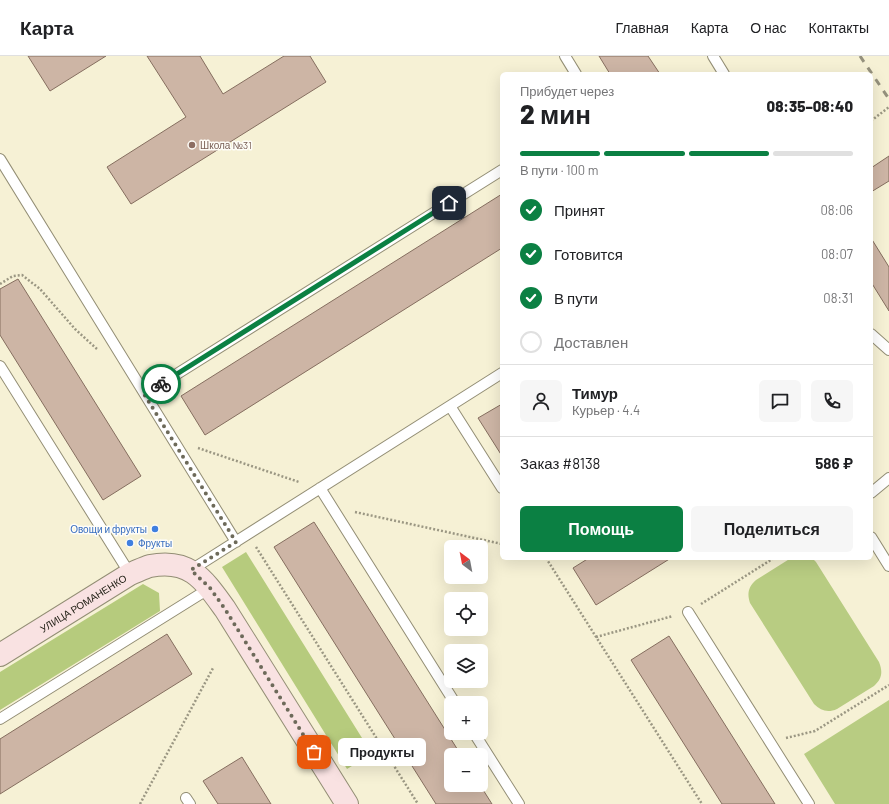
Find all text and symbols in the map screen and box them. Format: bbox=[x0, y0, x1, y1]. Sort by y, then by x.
text: Карта bbox=[20, 16, 74, 39]
text: Главная bbox=[616, 19, 669, 36]
text: Карта bbox=[691, 19, 728, 36]
text: О нас bbox=[750, 19, 787, 36]
text: Контакты bbox=[809, 19, 869, 36]
text: Прибудет через bbox=[520, 83, 614, 99]
text: 08:35–08:40 bbox=[767, 97, 853, 115]
text: 2 мин bbox=[520, 98, 591, 129]
place label: Школа №31 bbox=[200, 139, 252, 151]
marker: Школа №31 bbox=[187, 140, 197, 150]
text: В пути · 100 m bbox=[520, 162, 599, 178]
pin bbox=[432, 186, 466, 220]
icon: home bbox=[438, 192, 460, 214]
icon: check bbox=[520, 199, 542, 221]
text: Принят bbox=[554, 201, 605, 219]
text: 08:06 bbox=[820, 202, 853, 218]
icon: check bbox=[520, 243, 542, 265]
text: Готовится bbox=[554, 245, 623, 263]
text: 08:07 bbox=[821, 246, 853, 262]
icon: check bbox=[520, 287, 542, 309]
text: В пути bbox=[554, 289, 598, 307]
text: 08:31 bbox=[823, 290, 853, 306]
text: Доставлен bbox=[554, 333, 628, 351]
courier bbox=[141, 364, 181, 404]
icon: bike bbox=[150, 373, 172, 395]
button: person bbox=[520, 380, 562, 422]
button: chat bbox=[759, 380, 801, 422]
button: phone bbox=[811, 380, 853, 422]
text: Тимур bbox=[572, 384, 618, 402]
text: Курьер · 4.4 bbox=[572, 402, 640, 418]
text: Заказ #8138 bbox=[520, 454, 600, 472]
text: 586 ₽ bbox=[815, 454, 853, 472]
button: Помощь bbox=[520, 506, 683, 552]
button: Поделиться bbox=[691, 506, 853, 552]
place label: Овощи и фрукты bbox=[70, 523, 147, 535]
marker: Овощи и фрукты bbox=[150, 524, 160, 534]
place label: Фрукты bbox=[138, 537, 172, 549]
marker: Фрукты bbox=[125, 538, 135, 548]
north arrow bbox=[444, 540, 488, 584]
map controls bbox=[444, 540, 488, 792]
street label: УЛИЦА РОМАНЕНКО bbox=[38, 572, 129, 635]
button: locate bbox=[444, 592, 488, 636]
button: layers bbox=[444, 644, 488, 688]
button: + bbox=[444, 696, 488, 740]
pin bbox=[297, 735, 331, 769]
callout: Продукты bbox=[338, 738, 426, 766]
icon: bag bbox=[303, 741, 325, 763]
text: Продукты bbox=[350, 744, 414, 760]
button: − bbox=[444, 748, 488, 792]

